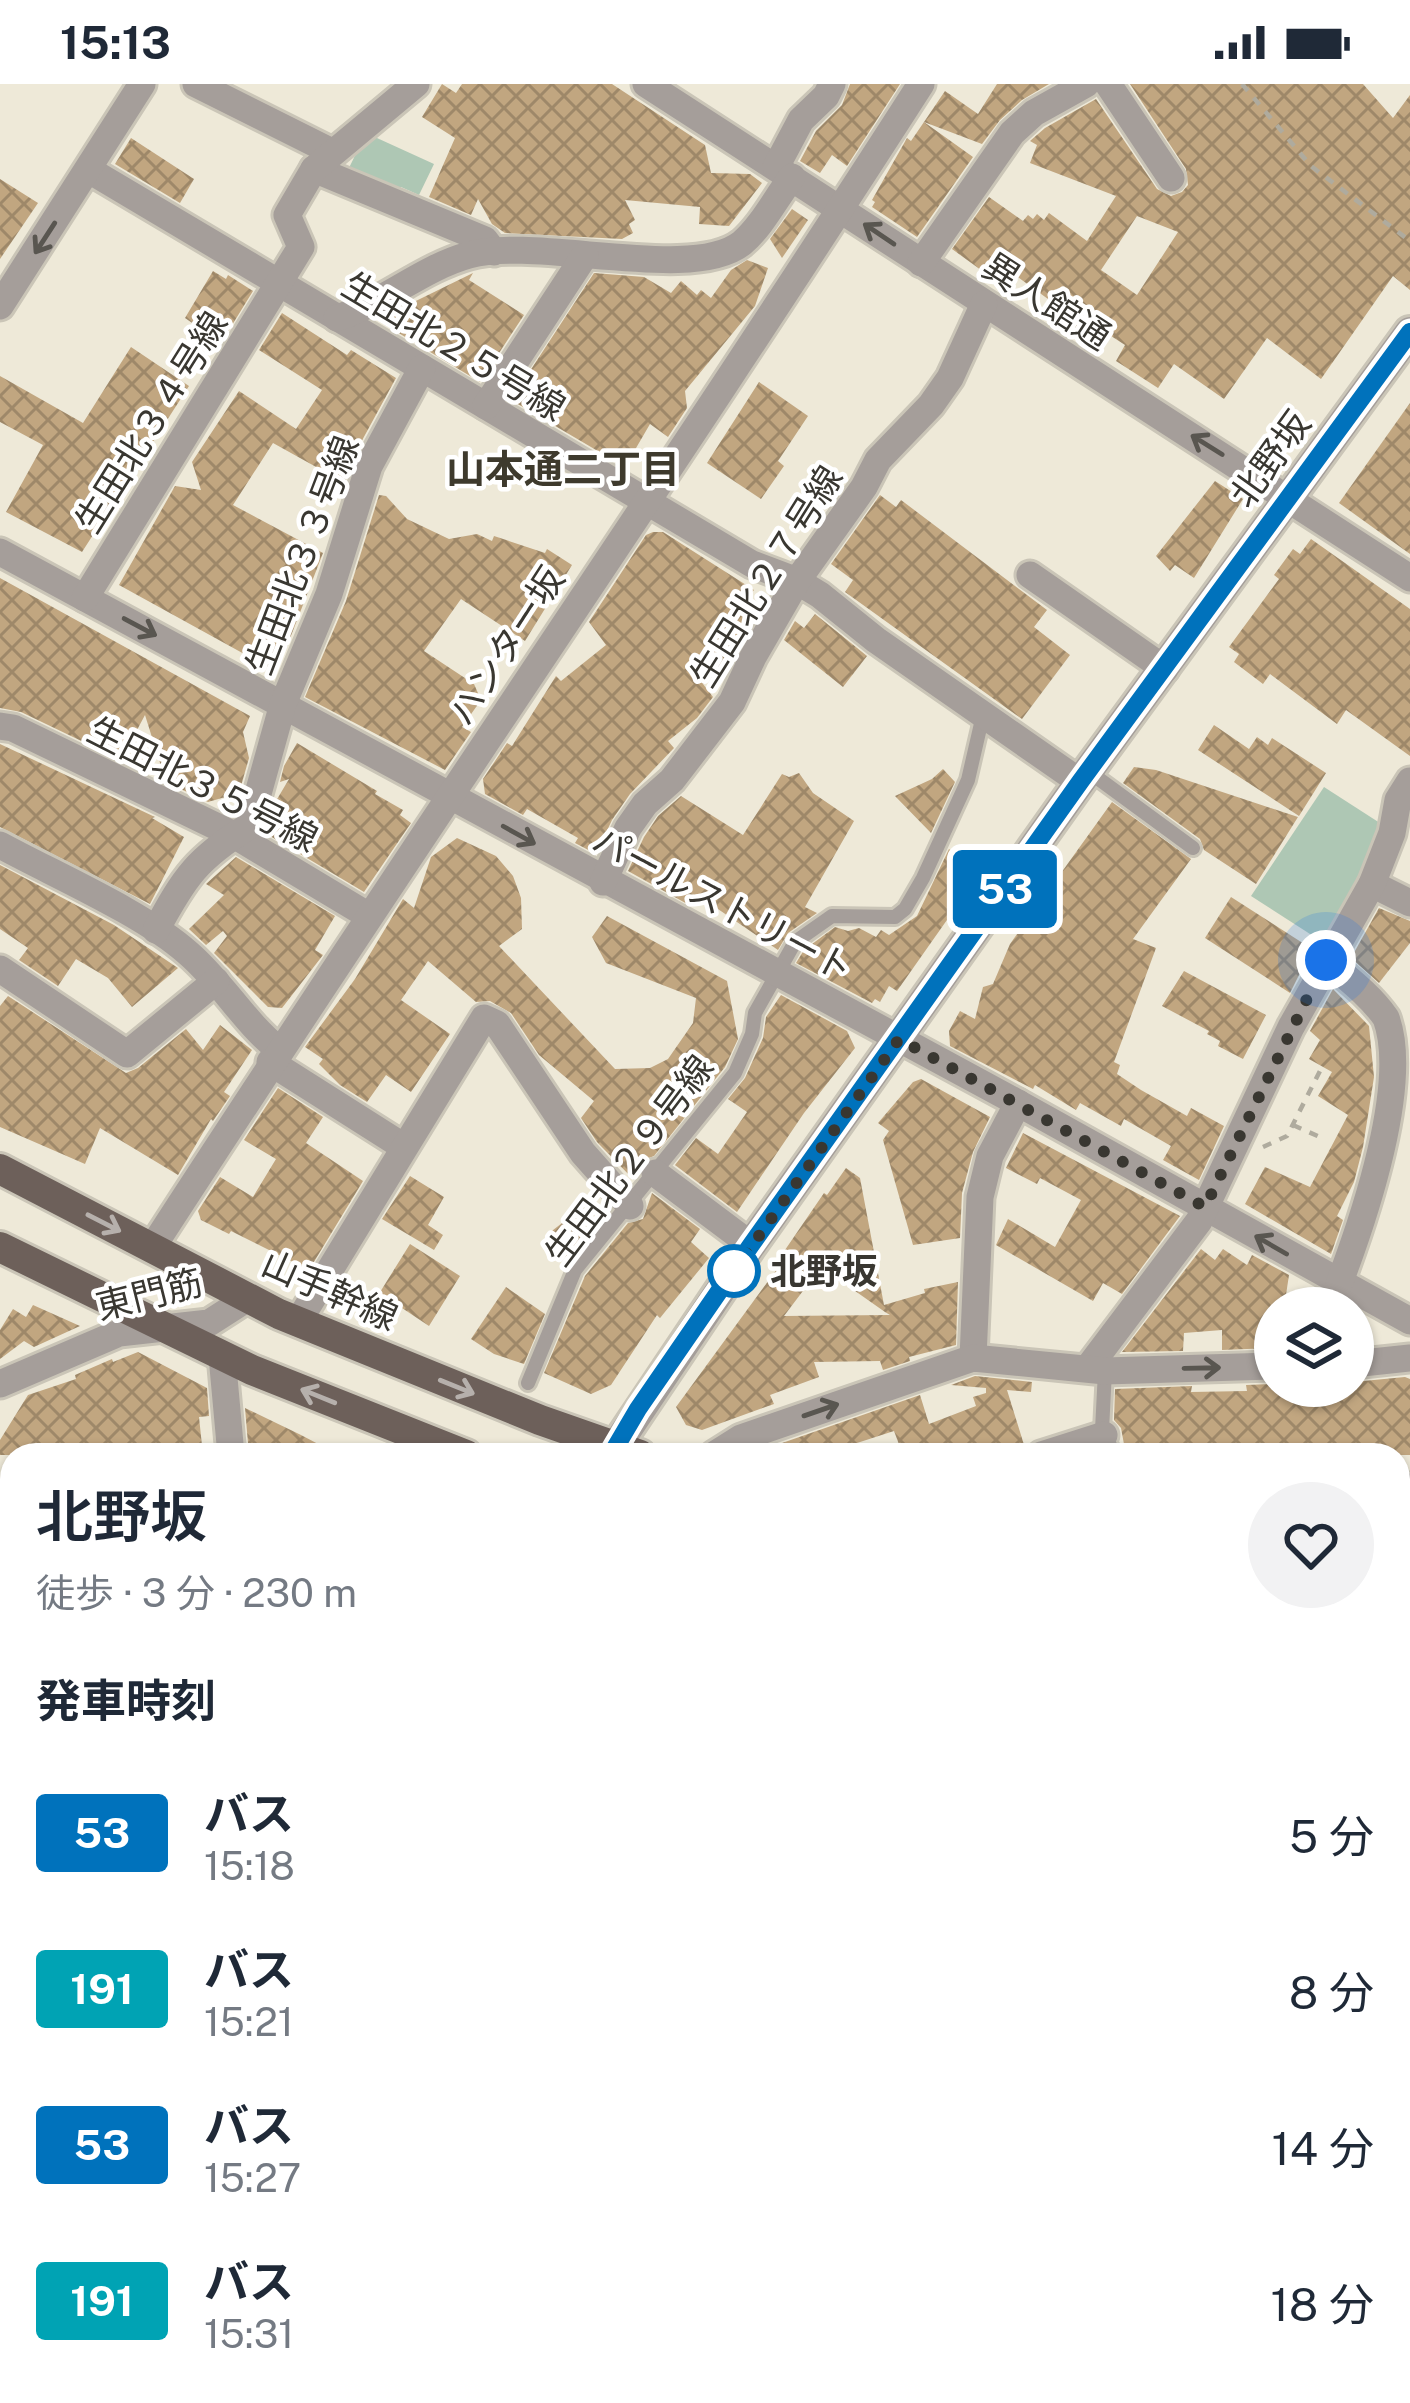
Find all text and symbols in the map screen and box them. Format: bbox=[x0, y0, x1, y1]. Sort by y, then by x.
text: 15:13 bbox=[60, 16, 171, 69]
one-way arrow bbox=[32, 221, 57, 255]
one-way arrow bbox=[862, 222, 896, 247]
street label: 異人館通 bbox=[975, 244, 1119, 358]
street label: 生田北２５号線 bbox=[335, 263, 573, 429]
street label: 生田北３４号線 bbox=[66, 304, 236, 540]
street label: 北野坂 bbox=[1221, 403, 1319, 515]
street label: 生田北３３号線 bbox=[237, 430, 367, 680]
one-way arrow bbox=[1190, 433, 1224, 458]
district label: 山本通二丁目 bbox=[446, 446, 680, 492]
street label: 生田北２７号線 bbox=[681, 458, 851, 694]
street label: ハンター坂 bbox=[439, 559, 573, 733]
one-way arrow bbox=[122, 617, 158, 640]
street label: 生田北３５号線 bbox=[81, 708, 325, 860]
street label: パールストリート bbox=[586, 818, 860, 990]
one-way arrow bbox=[501, 824, 536, 847]
line badge: 53 bbox=[951, 850, 1059, 928]
text: 53 bbox=[977, 864, 1033, 913]
your location bbox=[1296, 930, 1356, 990]
street label: 生田北２９号線 bbox=[536, 1047, 722, 1273]
one-way arrow bbox=[85, 1213, 121, 1236]
one-way arrow bbox=[1254, 1232, 1289, 1256]
street label: 山手幹線 bbox=[256, 1242, 404, 1338]
marker: 北野坂 bbox=[709, 1246, 759, 1296]
place label: 北野坂 bbox=[770, 1250, 878, 1292]
street label: 東門筋 bbox=[92, 1261, 206, 1327]
map controls bbox=[1254, 1287, 1374, 1407]
button: layers bbox=[1254, 1287, 1374, 1407]
one-way arrow bbox=[1182, 1357, 1221, 1380]
one-way arrow bbox=[438, 1378, 475, 1399]
one-way arrow bbox=[301, 1384, 338, 1406]
one-way arrow bbox=[801, 1398, 839, 1420]
button: heart bbox=[1248, 1482, 1374, 1608]
text: 北野坂 bbox=[36, 1483, 207, 1550]
text: 徒歩 · 3 分 · 230 m bbox=[36, 1570, 357, 1616]
text: 発車時刻 bbox=[36, 1674, 216, 1727]
text: バス bbox=[204, 1787, 294, 1840]
text: 53 bbox=[74, 1808, 130, 1857]
text: 5 分 bbox=[1289, 1810, 1374, 1863]
text: 15:18 bbox=[204, 1843, 295, 1889]
text: バス bbox=[204, 1943, 294, 1996]
text: 191 bbox=[70, 1964, 134, 2013]
text: 8 分 bbox=[1289, 1966, 1374, 2019]
text: 15:21 bbox=[204, 1999, 294, 2045]
text: バス bbox=[204, 2099, 294, 2152]
text: 53 bbox=[74, 2120, 130, 2169]
text: 14 分 bbox=[1271, 2122, 1374, 2175]
text: 15:27 bbox=[204, 2155, 301, 2201]
text: バス bbox=[204, 2255, 294, 2308]
text: 191 bbox=[70, 2276, 134, 2325]
text: 18 分 bbox=[1271, 2278, 1374, 2331]
text: 15:31 bbox=[204, 2311, 294, 2357]

